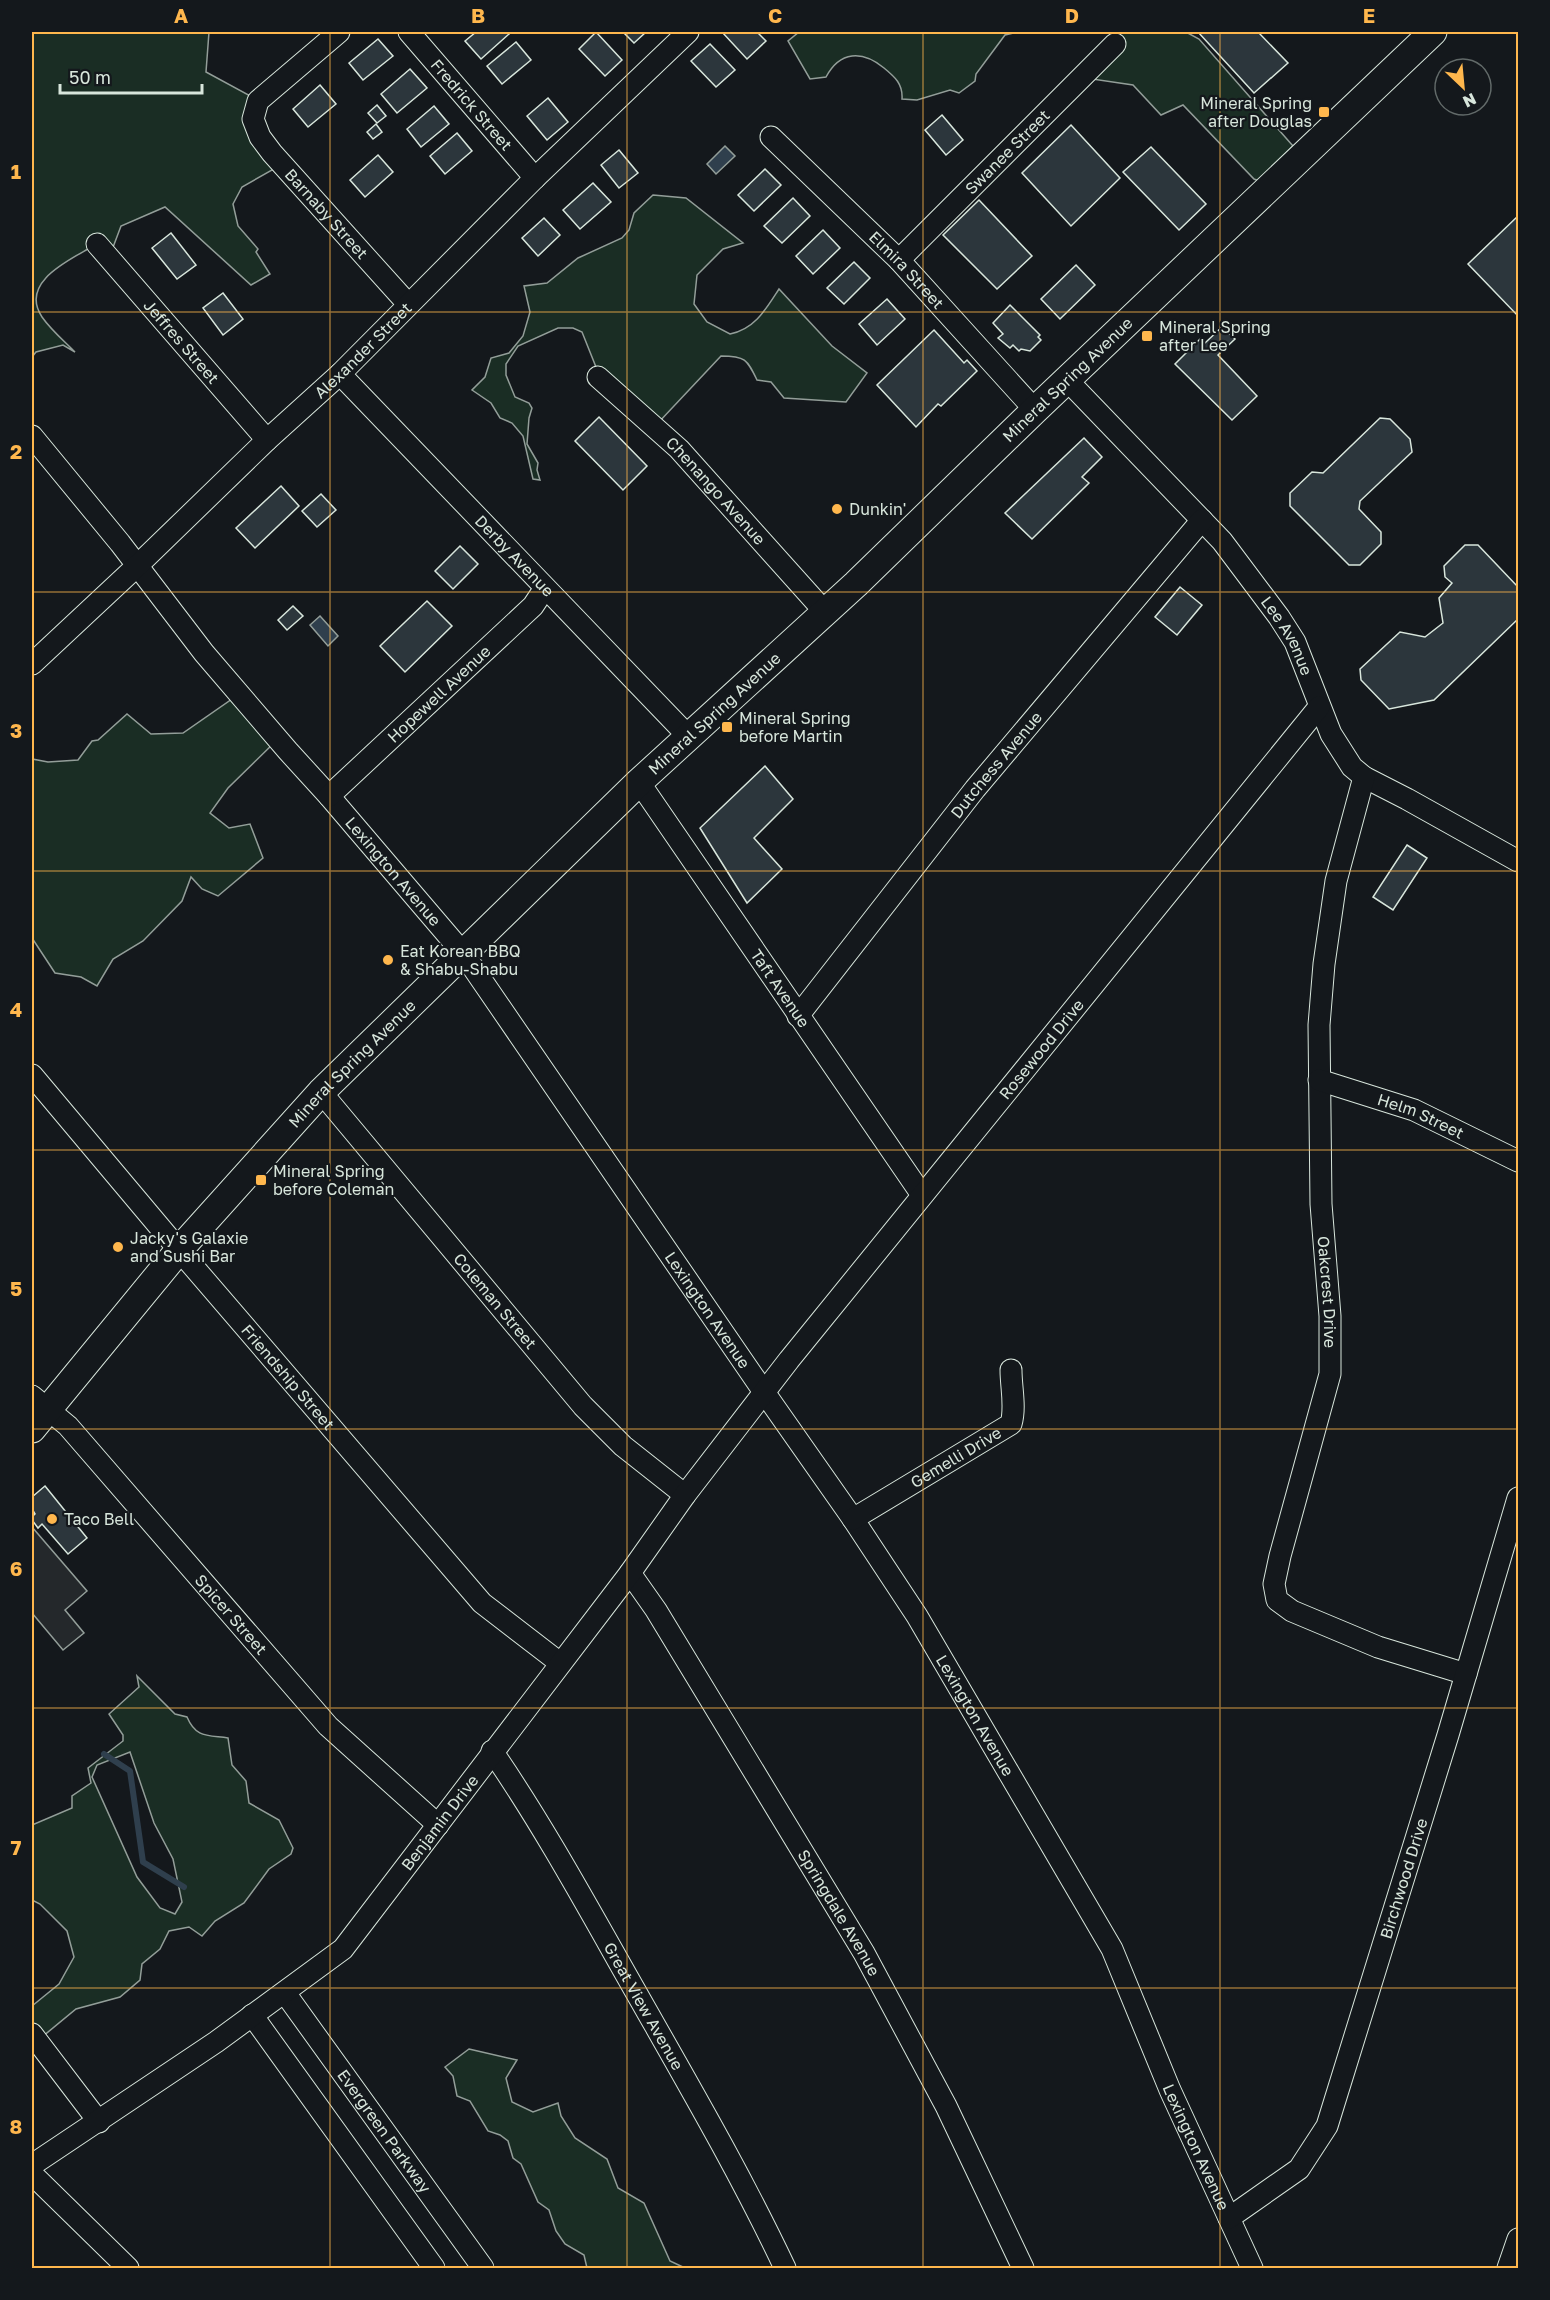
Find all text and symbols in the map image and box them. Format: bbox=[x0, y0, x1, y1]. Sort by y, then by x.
text: A bbox=[174, 3, 188, 27]
text: B bbox=[471, 3, 485, 27]
text: C bbox=[768, 3, 782, 27]
text: D bbox=[1065, 3, 1079, 27]
text: E bbox=[1363, 3, 1375, 27]
street label: Fredrick Street bbox=[427, 55, 517, 155]
scale bar bbox=[60, 57, 202, 95]
north arrow bbox=[1433, 57, 1493, 117]
text: 50 m bbox=[69, 66, 111, 88]
text: N bbox=[1460, 89, 1479, 112]
place label: Mineral Spring after Douglas bbox=[1200, 93, 1312, 131]
street label: Swanee Street bbox=[961, 105, 1054, 198]
marker: Mineral Spring after Douglas bbox=[1317, 105, 1331, 119]
text: 1 bbox=[11, 159, 21, 183]
street label: Barnaby Street bbox=[281, 164, 372, 263]
street label: Elmira Street bbox=[865, 227, 948, 313]
street label: Jeffres Street bbox=[140, 295, 224, 388]
street label: Alexander Street bbox=[310, 298, 416, 402]
street label: Mineral Spring Avenue bbox=[998, 313, 1137, 446]
place label: Mineral Spring after Lee bbox=[1159, 317, 1271, 355]
marker: Mineral Spring after Lee bbox=[1140, 329, 1154, 343]
street label: Chenango Avenue bbox=[662, 432, 770, 549]
text: 2 bbox=[10, 439, 22, 463]
place label: Dunkin' bbox=[849, 499, 906, 519]
marker: Dunkin' bbox=[830, 502, 844, 516]
street label: Derby Avenue bbox=[471, 511, 559, 601]
street label: Lee Avenue bbox=[1257, 592, 1317, 678]
street label: Hopewell Avenue bbox=[383, 641, 494, 747]
street label: Mineral Spring Avenue bbox=[644, 648, 785, 779]
street label: Dutchess Avenue bbox=[946, 707, 1046, 822]
place label: Mineral Spring before Martin bbox=[739, 708, 851, 746]
text: 3 bbox=[10, 718, 22, 742]
marker: Mineral Spring before Martin bbox=[720, 720, 734, 734]
street label: Lexington Avenue bbox=[341, 813, 445, 930]
place label: Eat Korean BBQ & Shabu-Shabu bbox=[400, 941, 521, 979]
street label: Taft Avenue bbox=[746, 945, 814, 1031]
marker: Eat Korean BBQ & Shabu-Shabu bbox=[381, 953, 395, 967]
street label: Mineral Spring Avenue bbox=[284, 995, 420, 1132]
street label: Rosewood Drive bbox=[995, 995, 1088, 1103]
text: 4 bbox=[10, 997, 22, 1021]
street label: Helm Street bbox=[1375, 1089, 1467, 1143]
place label: Mineral Spring before Coleman bbox=[273, 1161, 394, 1199]
marker: Mineral Spring before Coleman bbox=[254, 1173, 268, 1187]
place label: Jacky's Galaxie and Sushi Bar bbox=[130, 1228, 248, 1266]
street label: Oakcrest Drive bbox=[1314, 1235, 1340, 1348]
marker: Jacky's Galaxie and Sushi Bar bbox=[111, 1240, 125, 1254]
street label: Lexington Avenue bbox=[661, 1248, 755, 1372]
street label: Coleman Street bbox=[449, 1249, 541, 1353]
text: 5 bbox=[10, 1276, 22, 1300]
street label: Friendship Street bbox=[237, 1320, 339, 1434]
street label: Gemelli Drive bbox=[907, 1422, 1005, 1492]
place label: Taco Bell bbox=[64, 1509, 134, 1529]
marker: Taco Bell bbox=[45, 1512, 59, 1526]
text: 6 bbox=[10, 1556, 22, 1580]
street label: Spicer Street bbox=[191, 1570, 271, 1659]
street label: Lexington Avenue bbox=[932, 1651, 1018, 1780]
street label: Benjamin Drive bbox=[397, 1771, 483, 1874]
street label: Birchwood Drive bbox=[1376, 1816, 1432, 1941]
text: 7 bbox=[11, 1835, 22, 1859]
street label: Springdale Avenue bbox=[794, 1846, 884, 1979]
street label: Great View Avenue bbox=[600, 1939, 688, 2073]
street label: Evergreen Parkway bbox=[333, 2065, 435, 2197]
street label: Lexington Avenue bbox=[1159, 2081, 1234, 2213]
text: 8 bbox=[10, 2114, 22, 2138]

